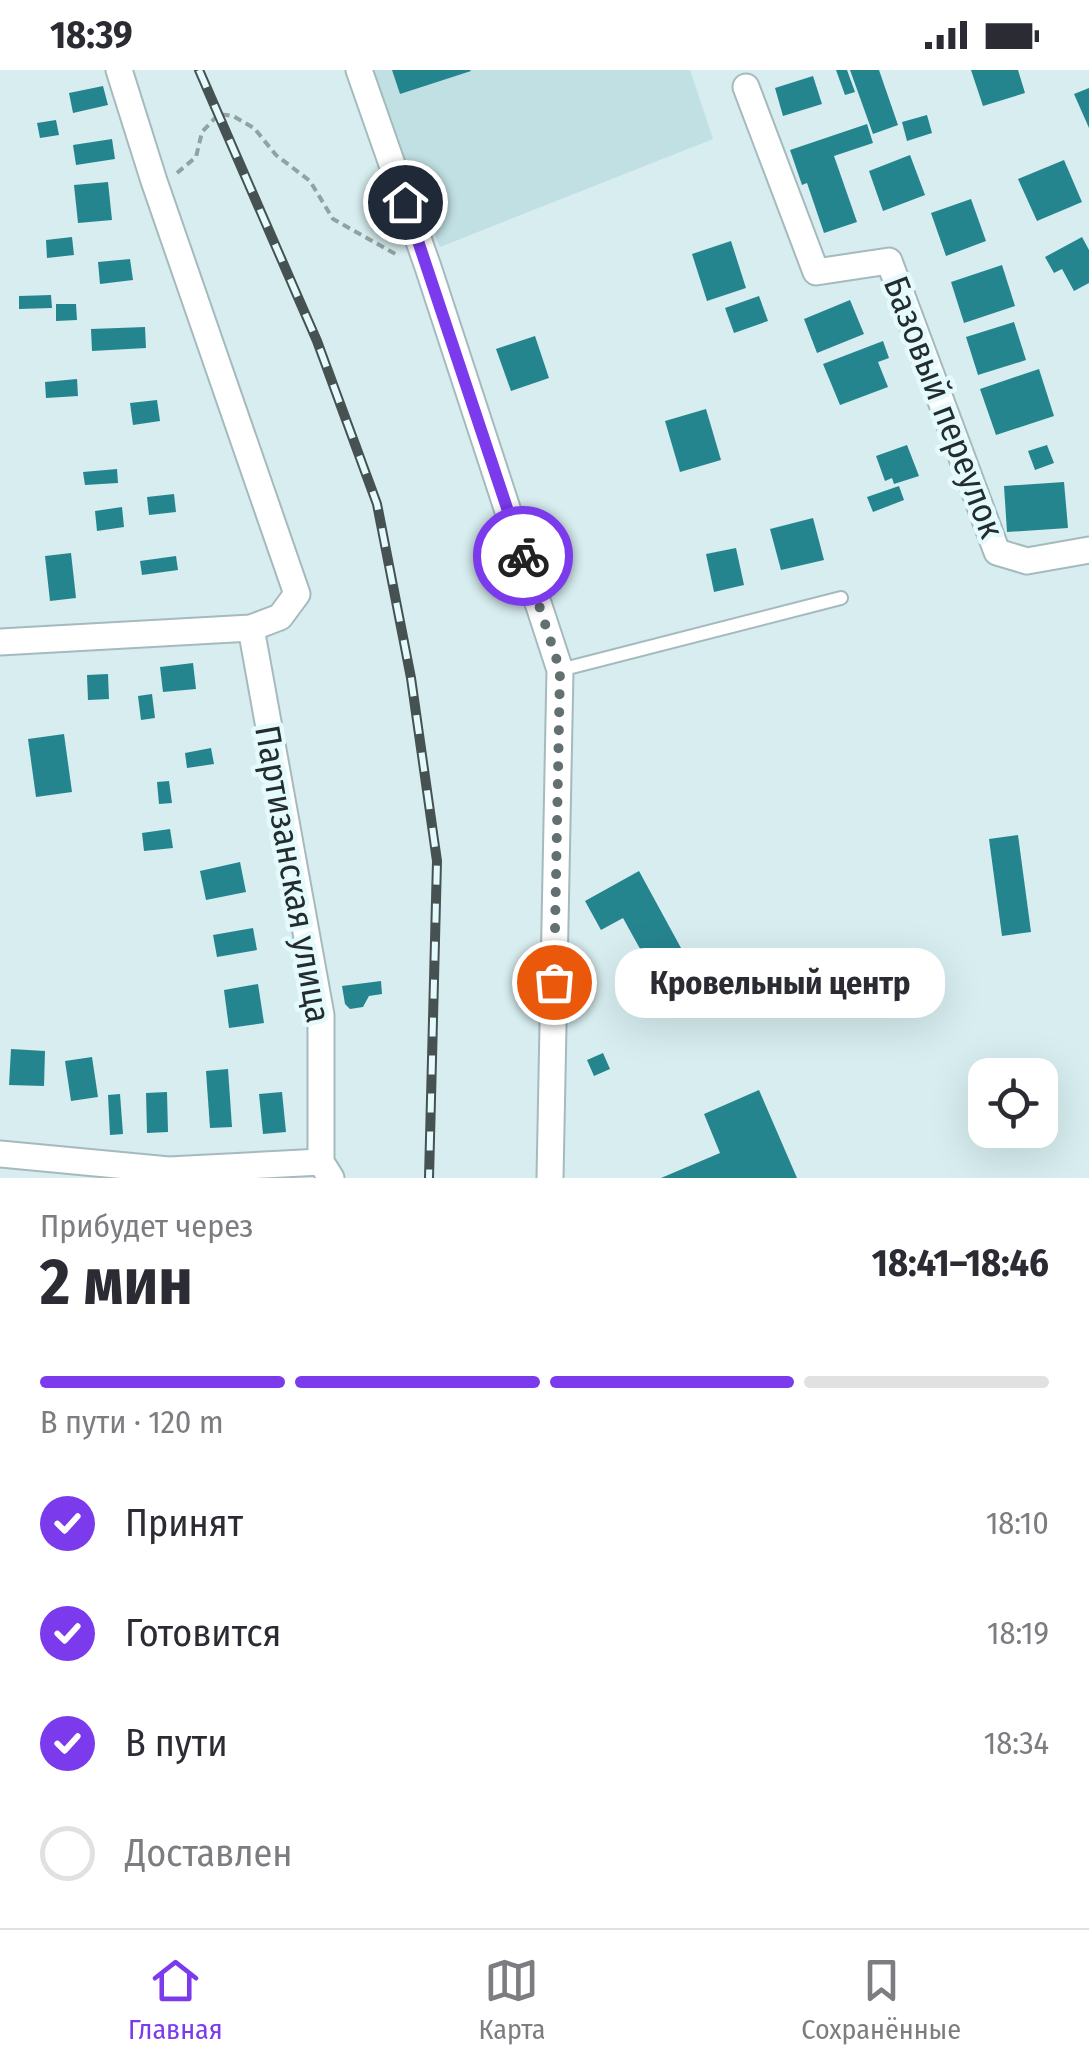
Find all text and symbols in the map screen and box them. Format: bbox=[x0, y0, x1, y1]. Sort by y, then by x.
text: 18:39 bbox=[50, 12, 133, 58]
pin bbox=[363, 160, 448, 245]
icon: home bbox=[378, 175, 433, 230]
street label: Базовый переулок bbox=[875, 270, 1013, 544]
courier bbox=[473, 506, 573, 606]
icon: bike bbox=[496, 529, 551, 584]
street label: Партизанская улица bbox=[246, 722, 340, 1026]
pin bbox=[512, 940, 597, 1025]
callout: Кровельный центр bbox=[614, 947, 944, 1017]
icon: bag bbox=[527, 955, 582, 1010]
text: Кровельный центр bbox=[650, 964, 910, 1002]
map controls bbox=[968, 1058, 1058, 1148]
button: locate bbox=[968, 1058, 1058, 1148]
text: Прибудет через bbox=[40, 1207, 253, 1245]
text: 18:41–18:46 bbox=[872, 1240, 1049, 1286]
text: 2 мин bbox=[40, 1243, 193, 1321]
text: В пути · 120 m bbox=[40, 1403, 224, 1441]
icon: check bbox=[40, 1496, 95, 1551]
text: Принят bbox=[125, 1500, 243, 1546]
text: 18:10 bbox=[986, 1504, 1049, 1542]
icon: check bbox=[40, 1606, 95, 1661]
text: Готовится bbox=[125, 1610, 281, 1656]
text: 18:19 bbox=[987, 1614, 1049, 1652]
icon: check bbox=[40, 1716, 95, 1771]
text: В пути bbox=[125, 1720, 228, 1766]
text: 18:34 bbox=[984, 1724, 1049, 1762]
text: Доставлен bbox=[125, 1830, 292, 1876]
tab: Главная bbox=[128, 1953, 223, 2046]
tab: Карта bbox=[479, 1953, 545, 2046]
tab: Сохранённые bbox=[801, 1953, 961, 2046]

